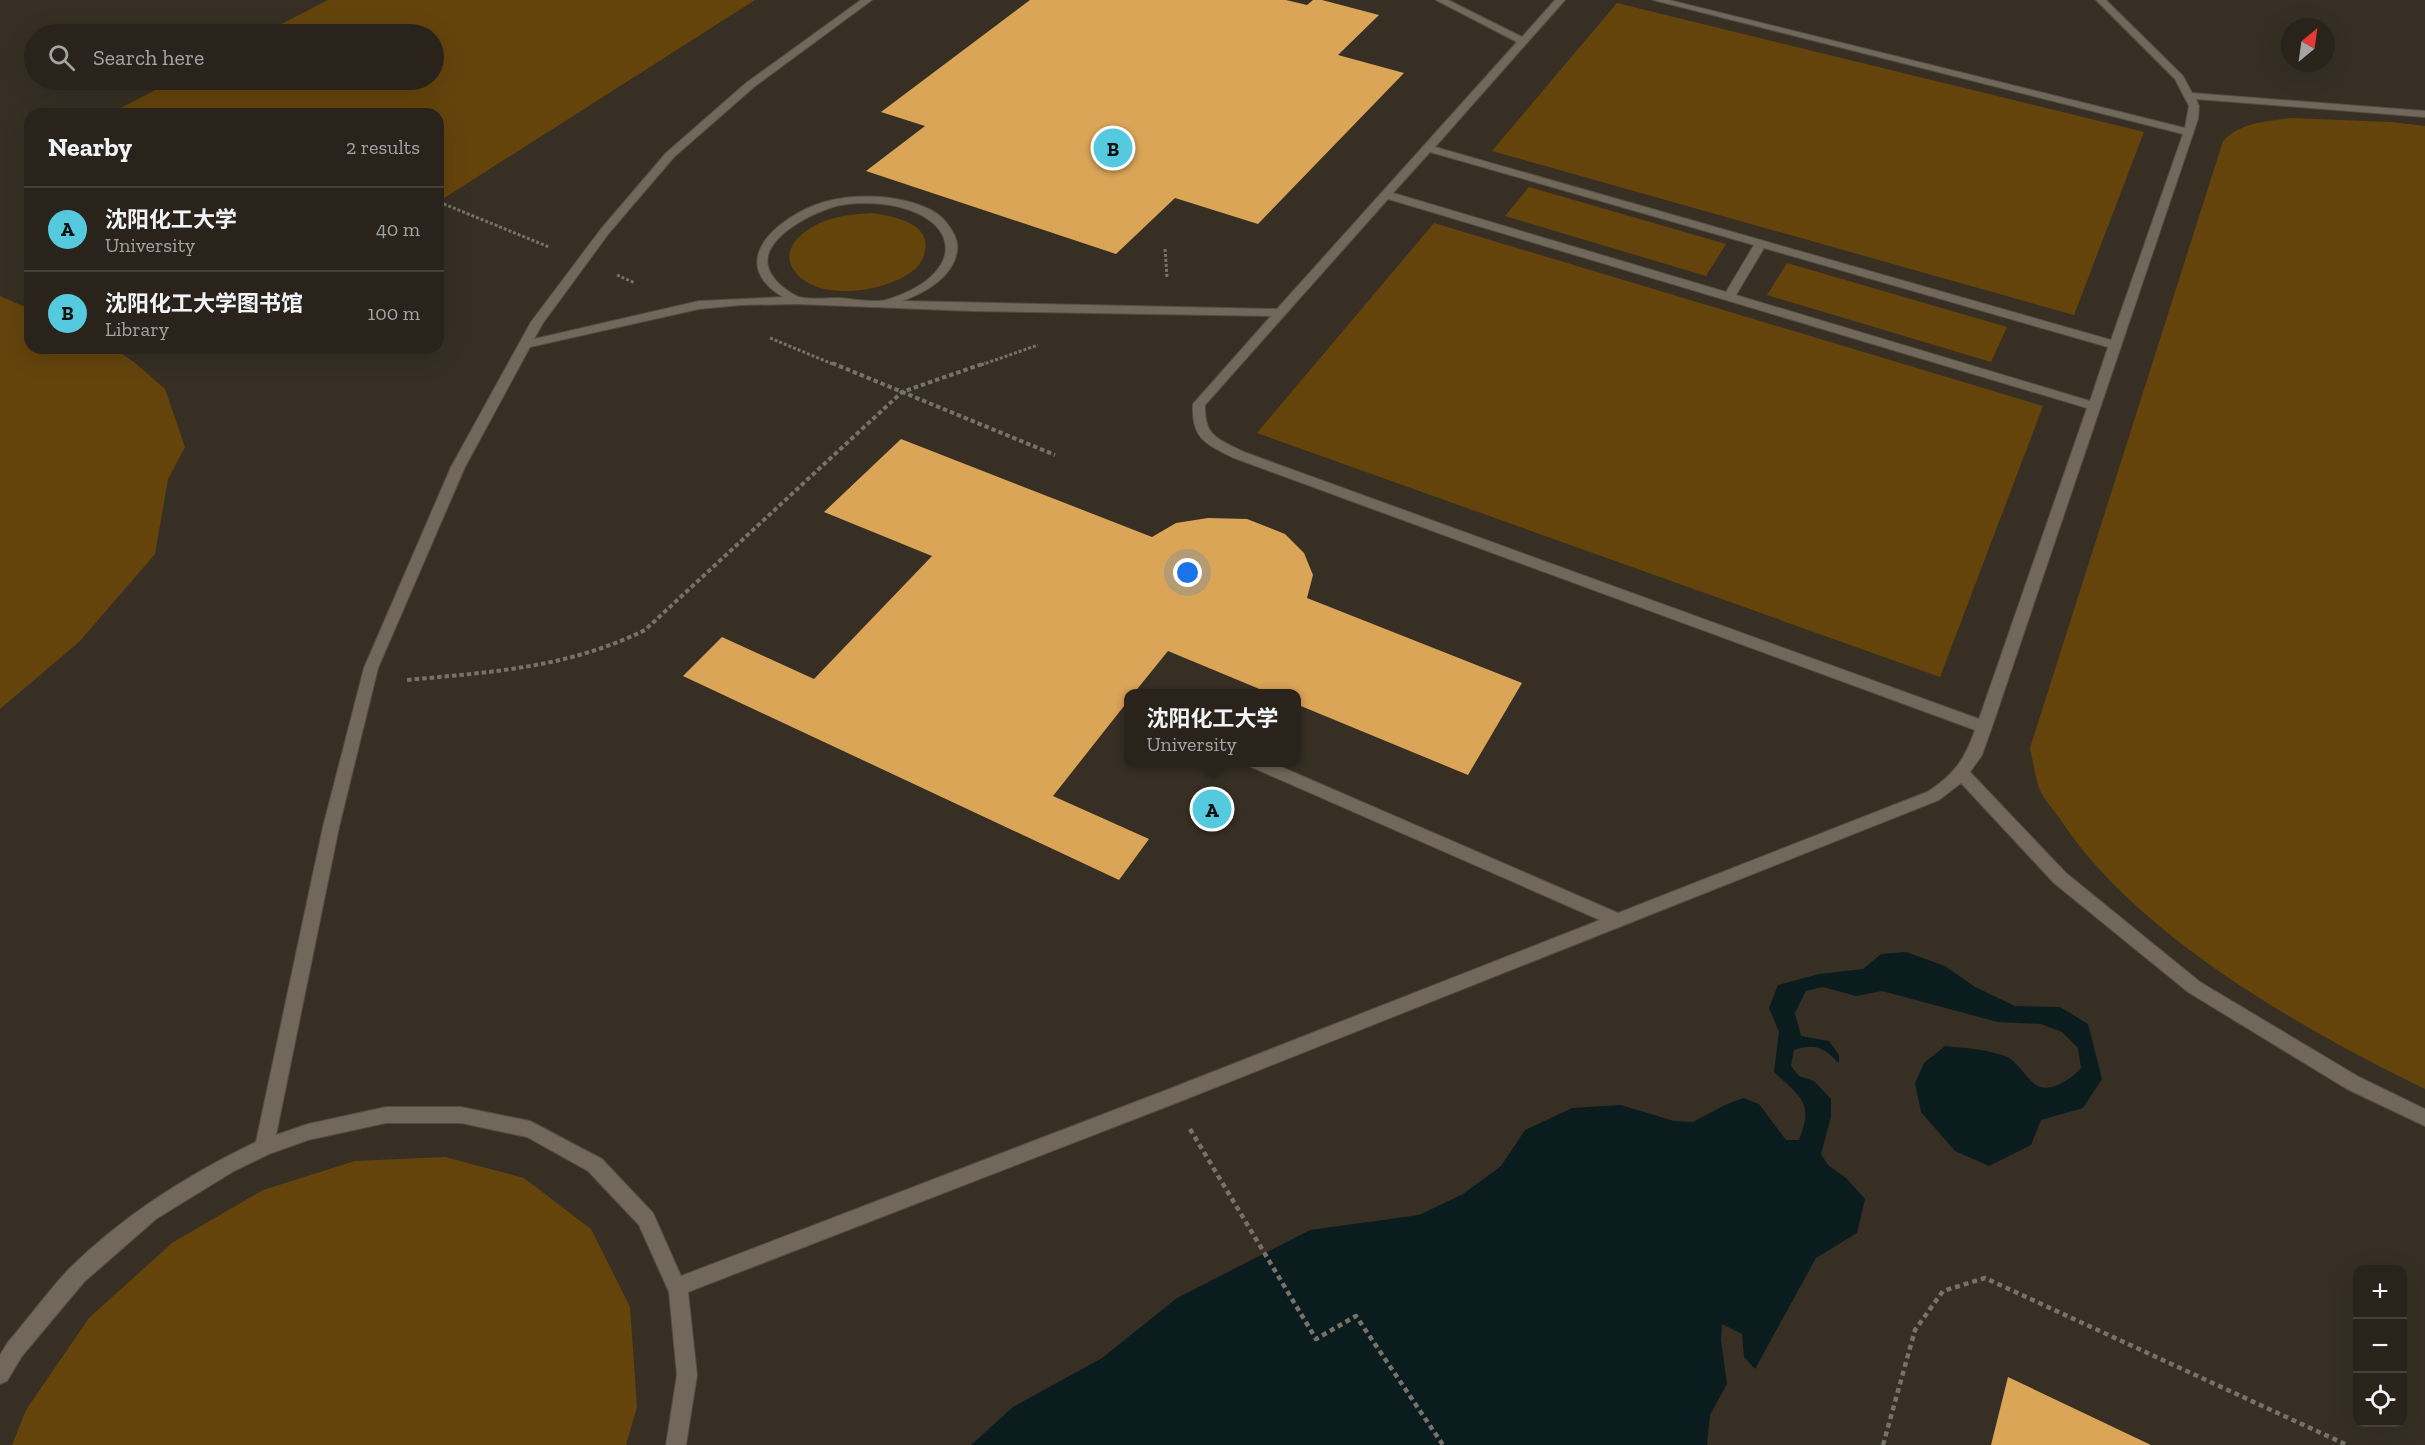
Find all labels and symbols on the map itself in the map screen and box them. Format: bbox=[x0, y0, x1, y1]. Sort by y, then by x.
north arrow bbox=[2281, 18, 2335, 72]
pin: B bbox=[1094, 126, 1132, 170]
your location bbox=[1173, 558, 1202, 587]
pin: A bbox=[1192, 786, 1232, 832]

